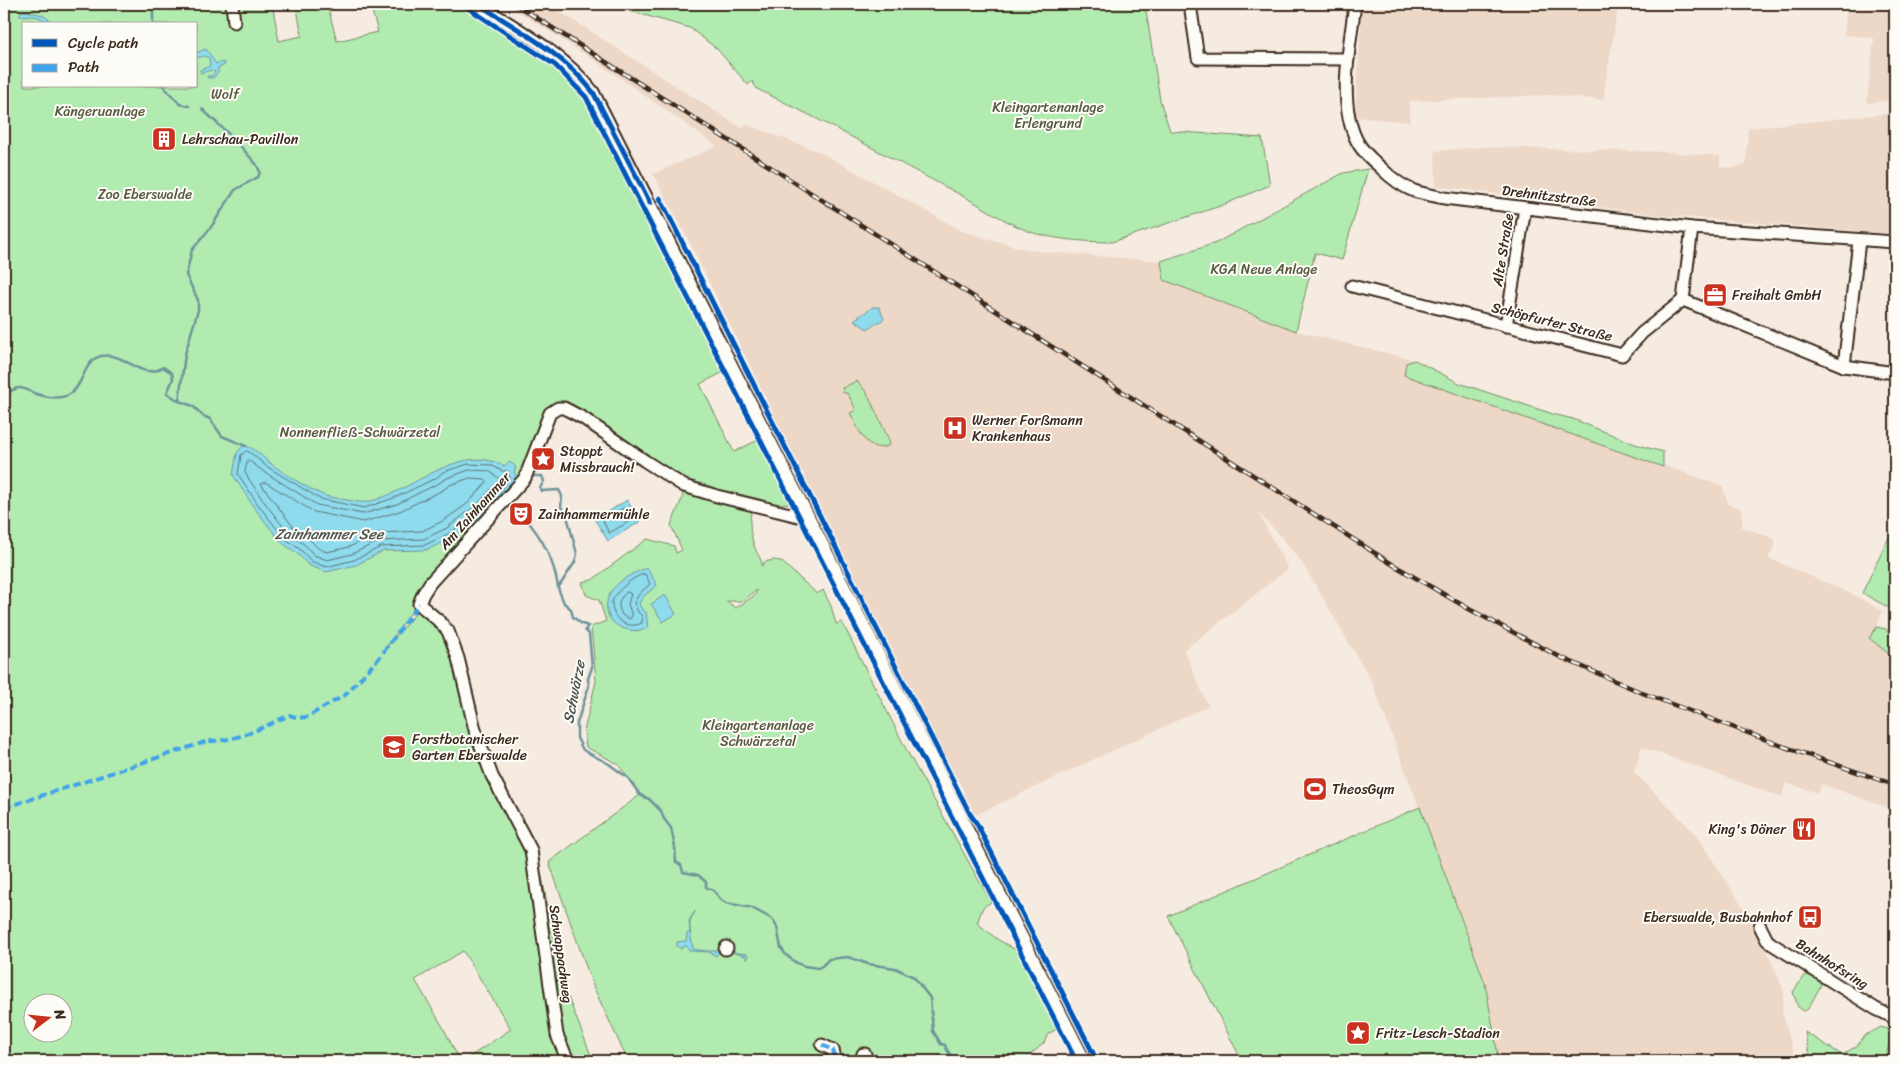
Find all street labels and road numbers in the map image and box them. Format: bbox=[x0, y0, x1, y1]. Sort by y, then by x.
street label: Drehnitzstraße bbox=[1501, 178, 1597, 214]
street label: Alte Straße bbox=[1485, 211, 1521, 289]
street label: Schöpfurter Straße bbox=[1489, 295, 1615, 349]
street label: Am Zainhammer bbox=[432, 465, 518, 557]
street label: Schwappachweg bbox=[542, 903, 580, 1005]
street label: Bahnhofsring bbox=[1791, 932, 1873, 996]

